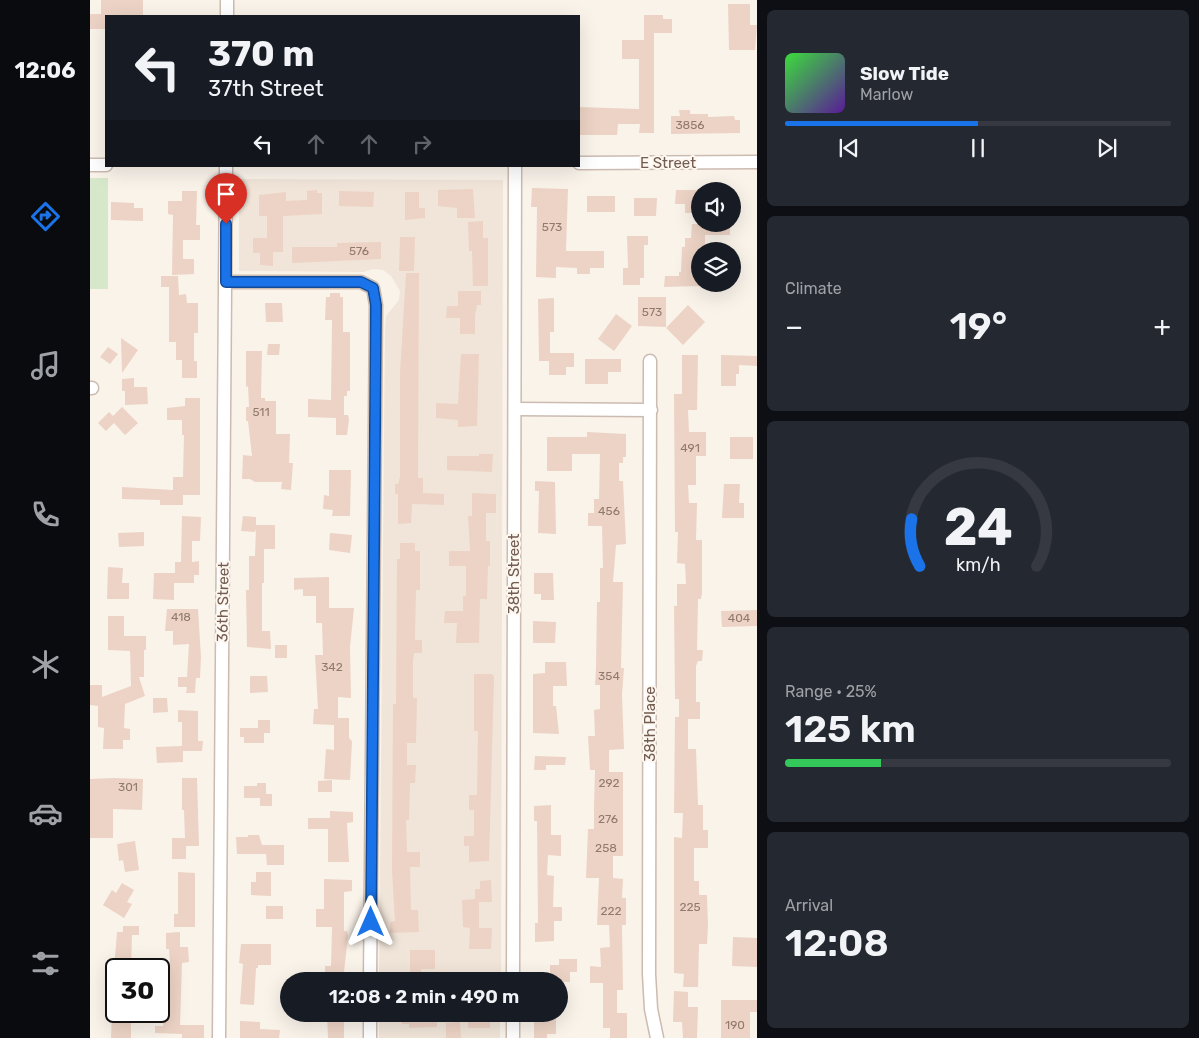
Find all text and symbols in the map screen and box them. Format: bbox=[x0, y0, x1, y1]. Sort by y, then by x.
text: 370 m bbox=[208, 33, 314, 75]
icon: left bbox=[125, 35, 190, 100]
text: 12:06 bbox=[15, 57, 75, 84]
text: Slow Tide bbox=[860, 62, 949, 85]
text: 37th Street bbox=[208, 75, 324, 102]
text: Marlow bbox=[860, 85, 913, 104]
house number: 3856 bbox=[675, 118, 705, 132]
icon: left bbox=[249, 130, 277, 158]
icon: ahead bbox=[302, 130, 330, 158]
icon: ahead bbox=[355, 130, 383, 158]
icon: right bbox=[408, 130, 436, 158]
icon: previous bbox=[835, 134, 863, 162]
icon: pause bbox=[964, 134, 992, 162]
icon: next bbox=[1093, 134, 1121, 162]
street label: E Street bbox=[640, 154, 696, 172]
pin bbox=[205, 173, 247, 224]
icon: arrive bbox=[212, 180, 240, 208]
map controls bbox=[691, 182, 741, 292]
button: sound bbox=[691, 182, 741, 232]
icon: directions bbox=[28, 199, 63, 234]
house number: 573 bbox=[542, 220, 562, 234]
button: layers bbox=[691, 242, 741, 292]
house number: 576 bbox=[349, 244, 369, 258]
text: Climate bbox=[785, 279, 842, 298]
text: 19° bbox=[950, 303, 1007, 349]
house number: 573 bbox=[642, 305, 662, 319]
text: − bbox=[785, 310, 803, 343]
text: + bbox=[1154, 310, 1171, 343]
icon: music bbox=[28, 348, 63, 383]
house number: 511 bbox=[252, 405, 270, 419]
house number: 491 bbox=[680, 441, 700, 455]
text: 24 bbox=[943, 496, 1013, 558]
icon: phone bbox=[28, 497, 63, 532]
house number: 456 bbox=[598, 504, 620, 518]
street label: 38th Street bbox=[505, 534, 523, 614]
text: km/h bbox=[956, 554, 1000, 575]
street label: 36th Street bbox=[213, 562, 233, 642]
house number: 418 bbox=[171, 610, 191, 624]
house number: 404 bbox=[728, 611, 751, 625]
icon: climate bbox=[28, 647, 63, 682]
house number: 342 bbox=[321, 660, 343, 674]
house number: 354 bbox=[598, 669, 620, 683]
text: Range · 25% bbox=[785, 682, 877, 701]
street label: 38th Place bbox=[641, 686, 659, 762]
text: 125 km bbox=[785, 706, 916, 752]
house number: 292 bbox=[598, 776, 620, 790]
house number: 301 bbox=[118, 780, 138, 794]
icon: car bbox=[28, 796, 63, 831]
house number: 276 bbox=[598, 812, 618, 826]
house number: 258 bbox=[595, 841, 617, 855]
position arrow bbox=[344, 895, 396, 947]
text: Arrival bbox=[785, 896, 833, 915]
house number: 225 bbox=[679, 900, 701, 914]
house number: 222 bbox=[600, 904, 622, 918]
text: 12:08 bbox=[785, 920, 889, 966]
icon: filters bbox=[28, 946, 63, 981]
speed limit sign: 30 bbox=[105, 958, 170, 1023]
text: 12:08 · 2 min · 490 m bbox=[329, 985, 519, 1008]
house number: 190 bbox=[725, 1018, 745, 1032]

